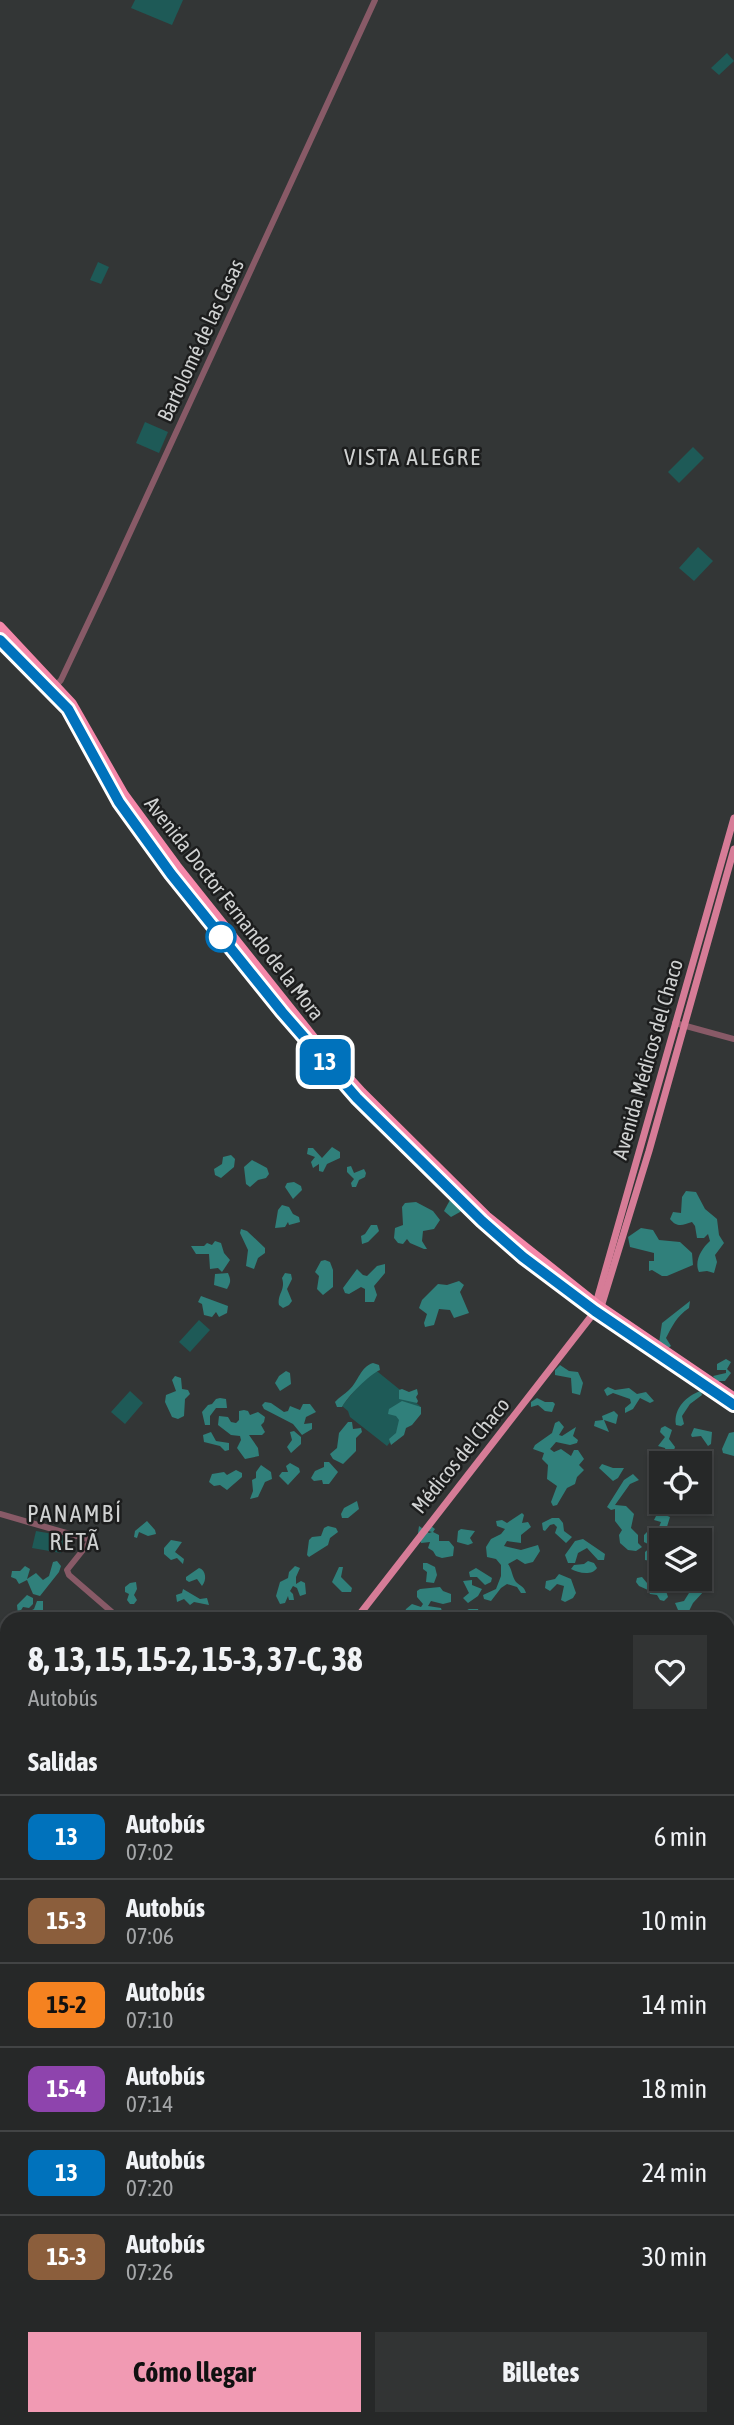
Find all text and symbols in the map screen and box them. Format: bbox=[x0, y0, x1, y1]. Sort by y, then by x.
street label: Bartolomé de las Casas bbox=[152, 255, 248, 425]
district label: VISTA ALEGRE bbox=[344, 444, 482, 470]
street label: Avenida Doctor Fernando de la Mora bbox=[140, 792, 330, 1024]
unlabelled marker bbox=[206, 922, 236, 952]
street label: Avenida Médicos del Chaco bbox=[607, 956, 687, 1162]
line badge: 13 bbox=[294, 1039, 356, 1085]
text: 13 bbox=[314, 1048, 336, 1075]
street label: Médicos del Chaco bbox=[406, 1393, 514, 1517]
map controls bbox=[649, 1451, 712, 1591]
button: locate bbox=[649, 1451, 712, 1514]
district label: PANAMBÍ RETÃ bbox=[27, 1500, 123, 1555]
button: layers bbox=[649, 1528, 712, 1591]
button: heart bbox=[633, 1635, 707, 1709]
text: 8, 13, 15, 15-2, 15-3, 37-C, 38 bbox=[28, 1640, 363, 1678]
text: Autobús bbox=[28, 1685, 98, 1711]
text: Salidas bbox=[28, 1747, 97, 1777]
text: Autobús bbox=[126, 1809, 205, 1839]
text: 6 min bbox=[654, 1822, 707, 1852]
text: 13 bbox=[55, 1823, 78, 1850]
text: 07:02 bbox=[126, 1839, 174, 1865]
text: Autobús bbox=[126, 1893, 205, 1923]
text: 10 min bbox=[642, 1906, 707, 1936]
text: 15-3 bbox=[47, 1907, 86, 1934]
text: 07:06 bbox=[126, 1923, 174, 1949]
text: Autobús bbox=[126, 1977, 205, 2007]
text: 14 min bbox=[642, 1990, 707, 2020]
text: 15-2 bbox=[47, 1991, 86, 2018]
text: 07:10 bbox=[126, 2007, 173, 2033]
text: Autobús bbox=[126, 2061, 205, 2091]
text: 18 min bbox=[642, 2074, 707, 2104]
text: 15-4 bbox=[47, 2075, 86, 2102]
text: 07:14 bbox=[126, 2091, 173, 2117]
text: Autobús bbox=[126, 2145, 205, 2175]
text: 24 min bbox=[642, 2158, 707, 2188]
text: 13 bbox=[55, 2159, 78, 2186]
text: 07:20 bbox=[126, 2175, 173, 2201]
text: Autobús bbox=[126, 2229, 205, 2259]
text: 30 min bbox=[642, 2242, 707, 2272]
text: 15-3 bbox=[47, 2243, 86, 2270]
text: 07:26 bbox=[126, 2259, 173, 2285]
button: Cómo llegar bbox=[28, 2332, 361, 2412]
button: Billetes bbox=[375, 2332, 707, 2412]

